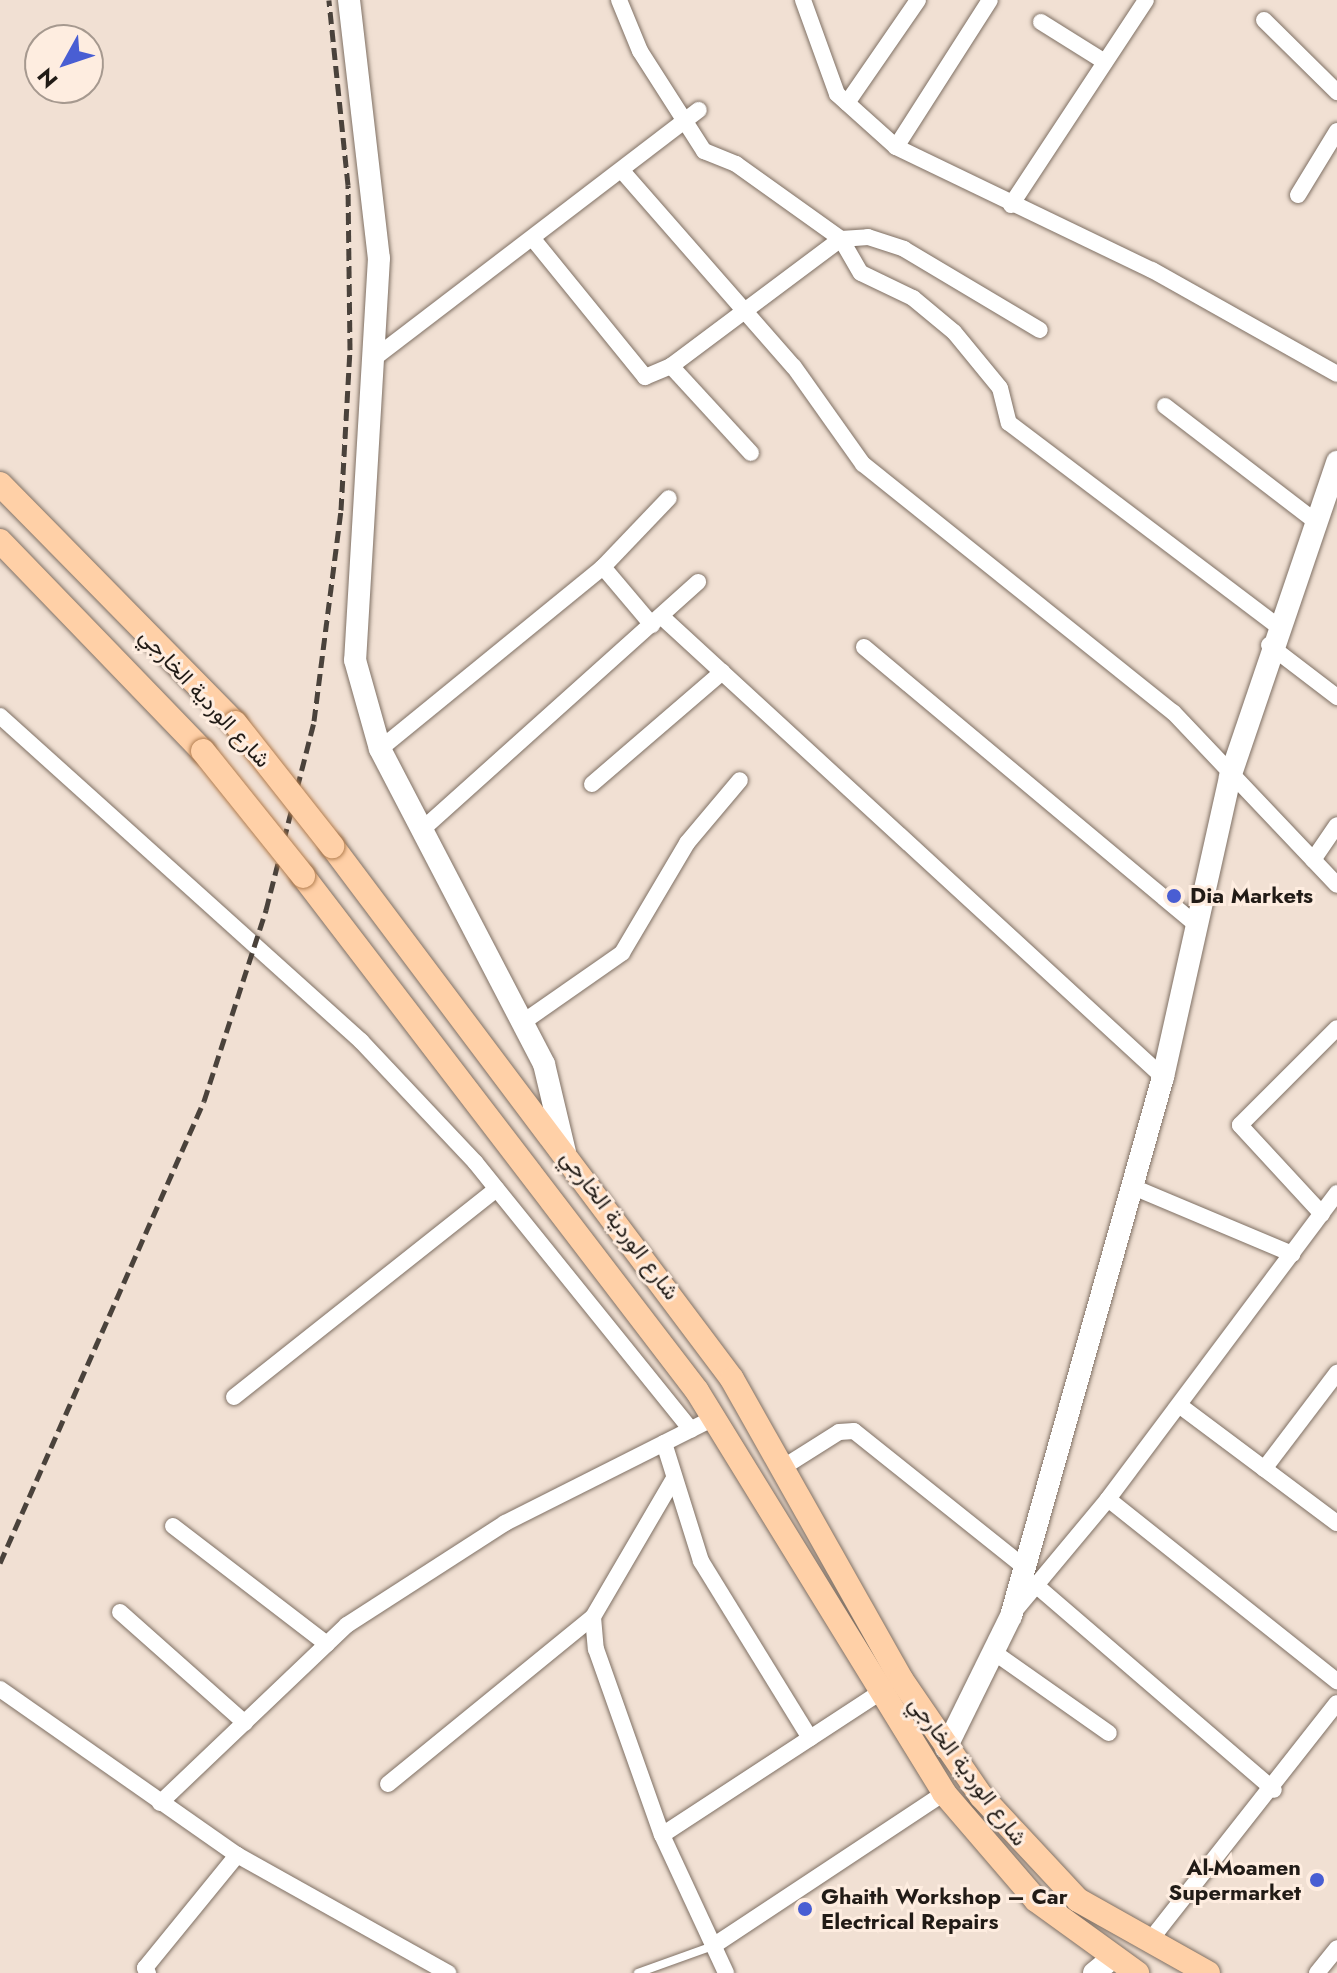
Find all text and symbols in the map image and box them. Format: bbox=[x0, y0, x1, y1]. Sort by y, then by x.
north arrow bbox=[24, 24, 104, 104]
text: N bbox=[29, 61, 65, 95]
street label: شارع الوردية الخارجي bbox=[134, 623, 276, 773]
place label: Dia Markets bbox=[1190, 883, 1313, 909]
marker: Dia Markets bbox=[1165, 887, 1183, 905]
street label: شارع الوردية الخارجي bbox=[555, 1145, 685, 1305]
street label: شارع الوردية الخارجي bbox=[903, 1691, 1033, 1851]
place label: Al-Moamen Supermarket bbox=[1168, 1854, 1301, 1906]
marker: Al-Moamen Supermarket bbox=[1308, 1871, 1326, 1889]
place label: Ghaith Workshop – Car Electrical Repairs bbox=[821, 1883, 1068, 1934]
marker: Ghaith Workshop – Car Electrical Repairs bbox=[796, 1900, 814, 1918]

